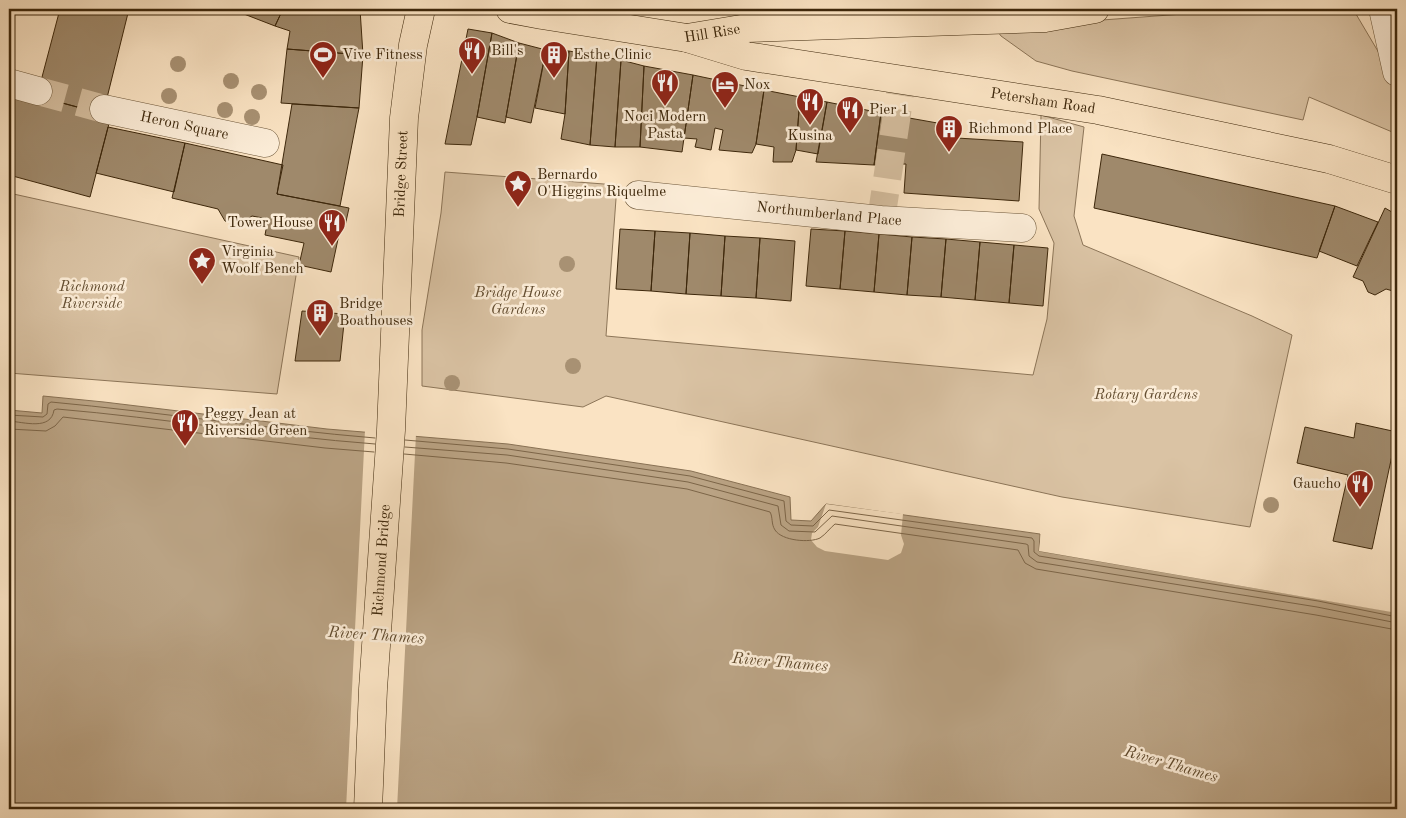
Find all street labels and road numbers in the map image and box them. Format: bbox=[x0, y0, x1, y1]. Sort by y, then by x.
street label: Hill Rise bbox=[683, 22, 741, 46]
street label: Petersham Road bbox=[989, 86, 1097, 117]
street label: Heron Square bbox=[139, 109, 230, 143]
street label: Bridge Street bbox=[392, 130, 411, 218]
street label: Northumberland Place bbox=[756, 200, 902, 229]
street label: Richmond Bridge bbox=[371, 504, 393, 617]

